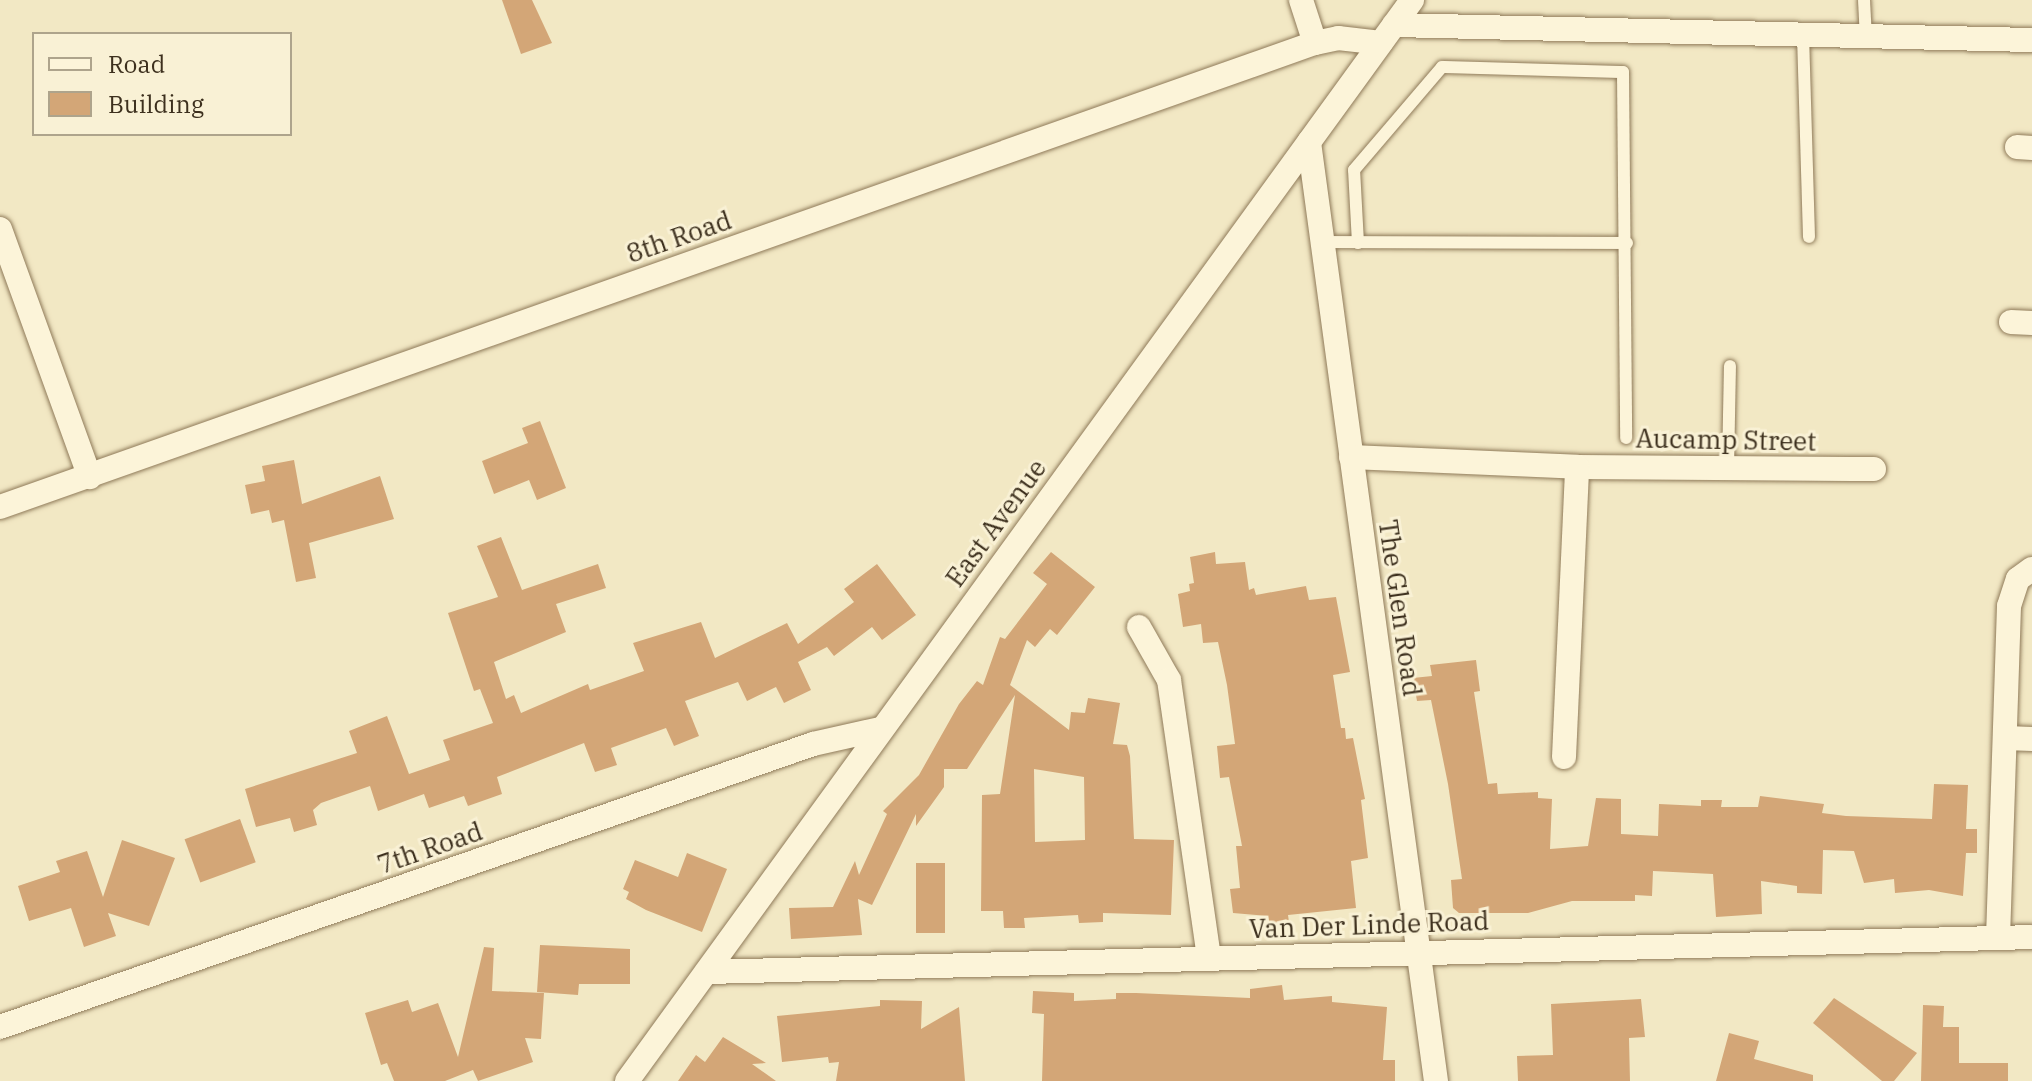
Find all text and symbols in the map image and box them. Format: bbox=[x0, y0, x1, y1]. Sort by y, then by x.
legend bbox=[32, 32, 292, 136]
text: Road bbox=[108, 48, 165, 80]
text: Building bbox=[108, 88, 204, 120]
street label: 8th Road bbox=[622, 204, 736, 270]
street label: Aucamp Street bbox=[1635, 423, 1817, 457]
street label: East Avenue bbox=[939, 453, 1053, 593]
street label: The Glen Road bbox=[1372, 518, 1428, 698]
street label: 7th Road bbox=[373, 815, 487, 881]
street label: Van Der Linde Road bbox=[1248, 905, 1490, 945]

